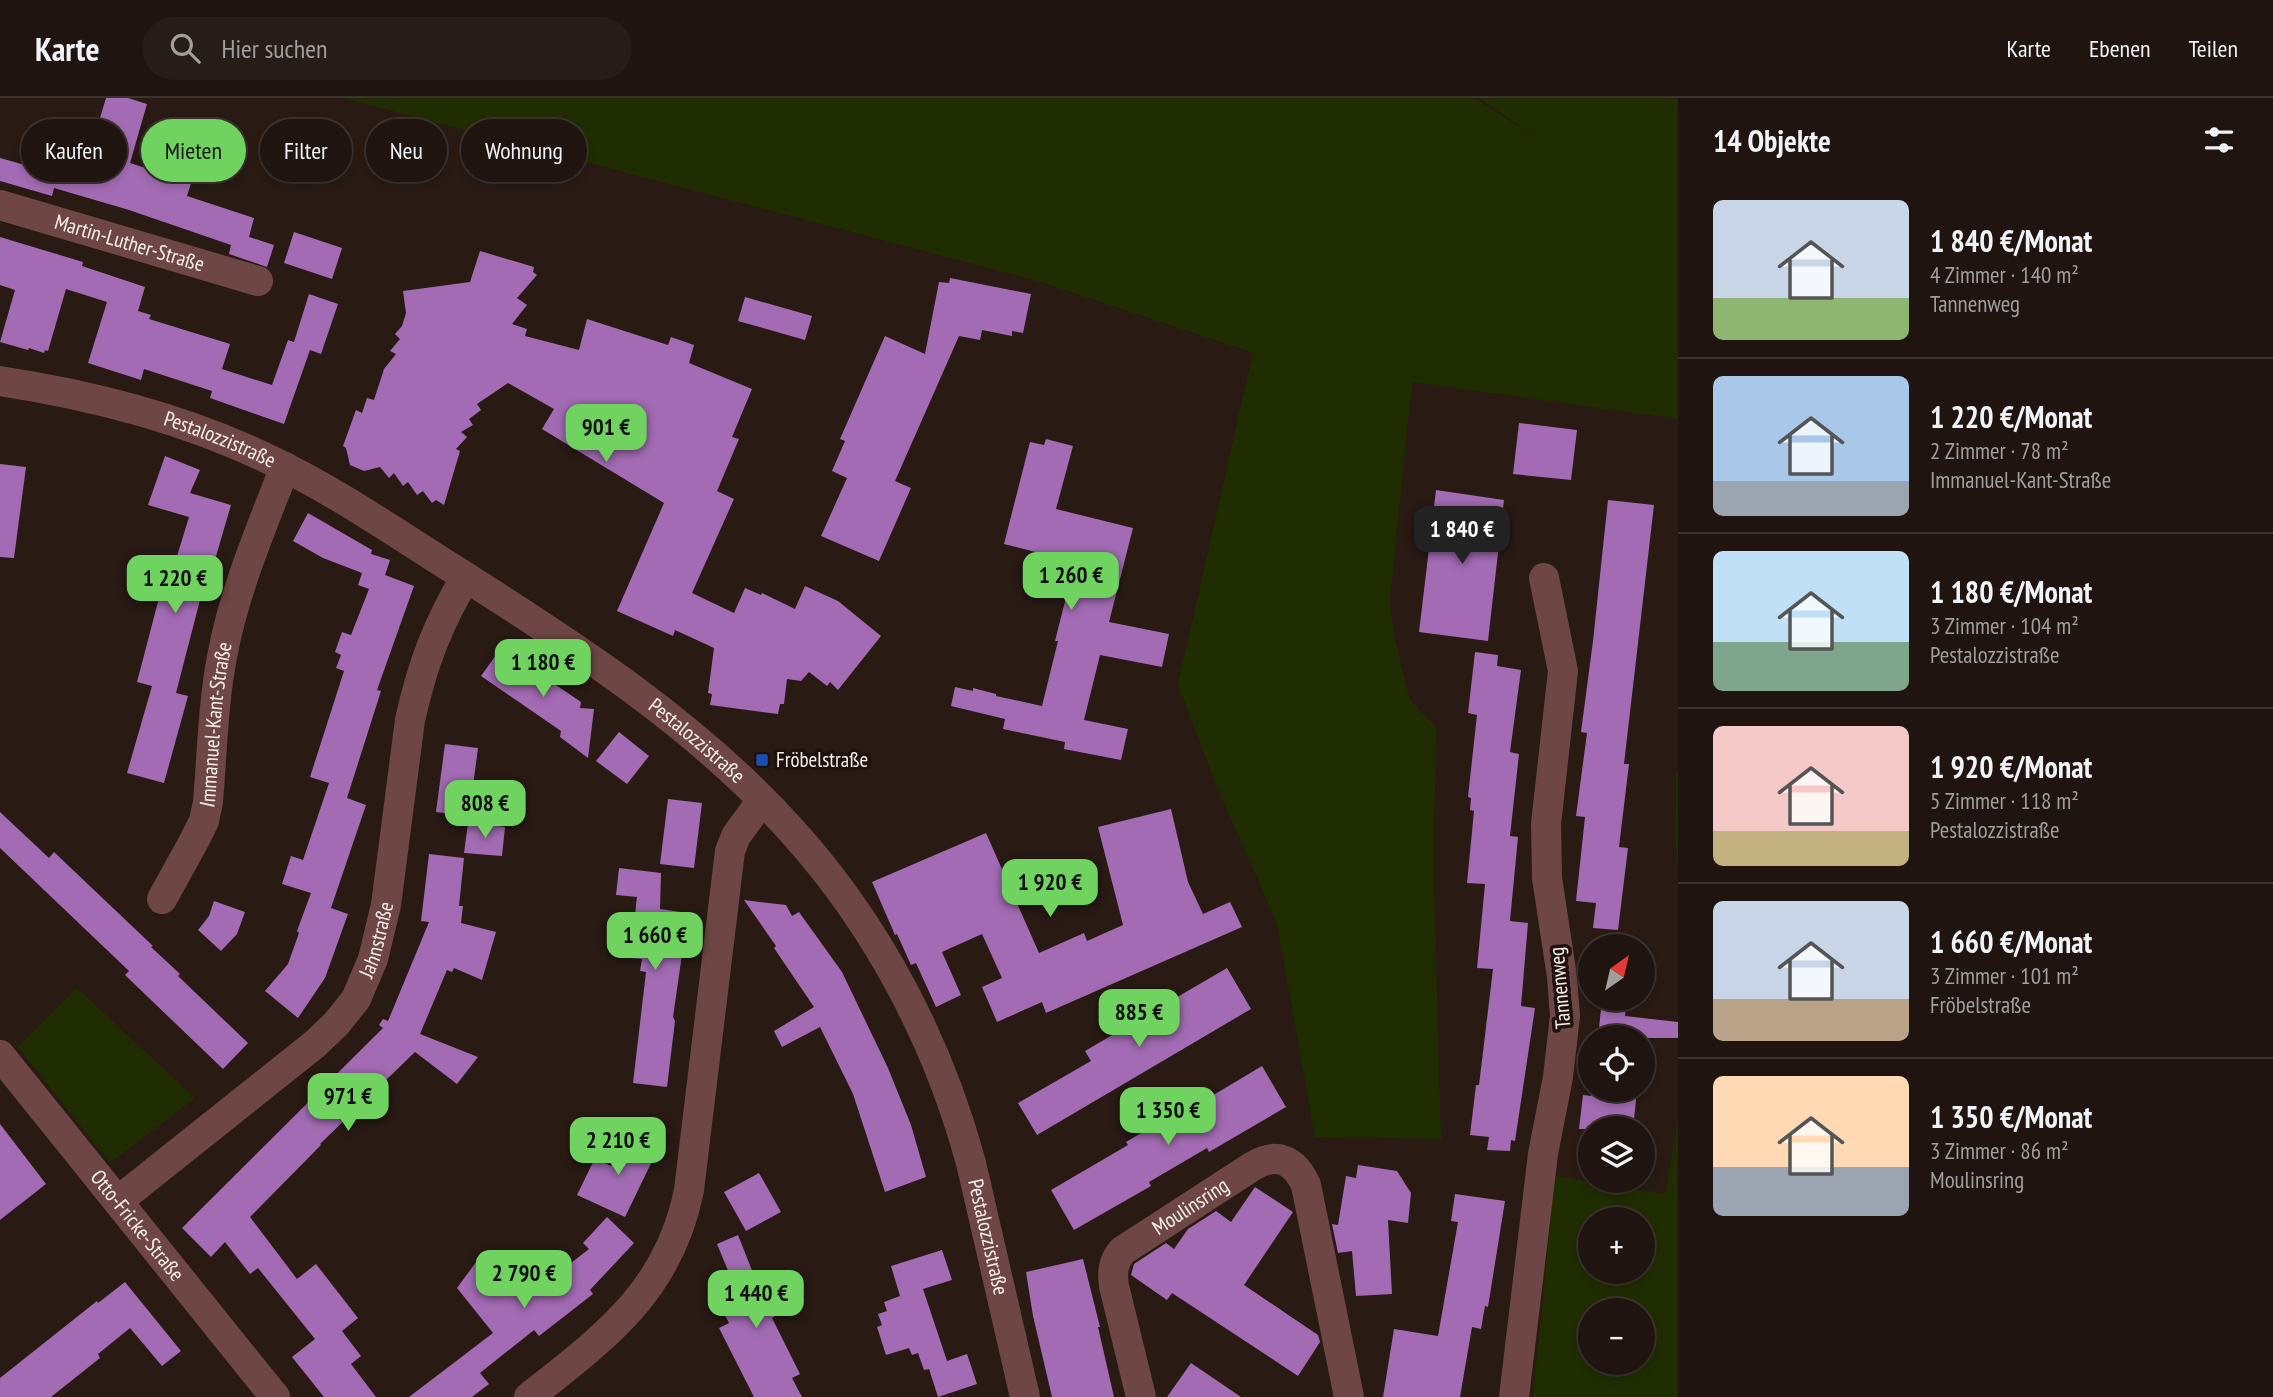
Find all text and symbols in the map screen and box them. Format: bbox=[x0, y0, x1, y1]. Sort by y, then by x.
search box bbox=[142, 17, 632, 80]
text: Karte bbox=[35, 27, 100, 70]
icon: search bbox=[166, 29, 204, 67]
text: Hier suchen bbox=[222, 32, 327, 65]
text: Karte bbox=[2007, 33, 2051, 64]
text: Ebenen bbox=[2089, 33, 2151, 64]
text: Teilen bbox=[2189, 33, 2238, 64]
chip: Kaufen bbox=[21, 119, 127, 182]
chip: Mieten bbox=[141, 119, 246, 182]
chip: Filter bbox=[260, 119, 352, 182]
chip: Neu bbox=[366, 119, 447, 182]
chip: Wohnung bbox=[461, 119, 587, 182]
text: 14 Objekte bbox=[1713, 121, 1831, 160]
icon: filters bbox=[2200, 121, 2238, 159]
street label: Martin-Luther-Straße bbox=[52, 208, 208, 277]
text: 1 840 €/Monat bbox=[1930, 221, 2092, 260]
icon: home bbox=[1769, 228, 1853, 312]
text: 4 Zimmer · 140 m² bbox=[1930, 260, 2079, 289]
text: Tannenweg bbox=[1930, 289, 2020, 318]
text: 1 220 €/Monat bbox=[1930, 397, 2092, 436]
pin: 901 € bbox=[557, 404, 655, 464]
icon: home bbox=[1769, 404, 1853, 488]
street label: Pestalozzistraße bbox=[161, 405, 280, 474]
text: 901 € bbox=[582, 412, 630, 441]
text: 2 Zimmer · 78 m² bbox=[1930, 436, 2068, 465]
text: Immanuel-Kant-Straße bbox=[1930, 465, 2111, 494]
pin: 1 840 € bbox=[1397, 506, 1527, 566]
text: 1 840 € bbox=[1430, 514, 1494, 543]
pin: 1 260 € bbox=[1006, 552, 1136, 612]
pin: 1 220 € bbox=[110, 556, 240, 615]
text: 1 260 € bbox=[1039, 560, 1103, 589]
text: 1 220 € bbox=[143, 563, 207, 592]
text: 1 180 €/Monat bbox=[1930, 572, 2092, 611]
icon: home bbox=[1769, 579, 1853, 663]
text: 3 Zimmer · 104 m² bbox=[1930, 611, 2079, 640]
street label: Immanuel-Kant-Straße bbox=[193, 639, 238, 809]
pin: 1 180 € bbox=[478, 640, 608, 699]
text: Pestalozzistraße bbox=[1930, 640, 2059, 669]
text: 1 180 € bbox=[511, 647, 575, 676]
street label: Pestalozzistraße bbox=[643, 692, 751, 789]
place label: Fröbelstraße bbox=[776, 746, 868, 773]
text: 1 920 €/Monat bbox=[1930, 747, 2092, 786]
marker: Fröbelstraße bbox=[754, 752, 770, 768]
icon: home bbox=[1769, 754, 1853, 838]
pin: 808 € bbox=[436, 780, 534, 840]
text: 5 Zimmer · 118 m² bbox=[1930, 786, 2079, 815]
text: 808 € bbox=[461, 788, 509, 817]
text: Pestalozzistraße bbox=[1930, 815, 2059, 844]
pin: 1 920 € bbox=[985, 860, 1115, 919]
text: 1 920 € bbox=[1018, 867, 1082, 896]
street label: Jahnstraße bbox=[352, 899, 399, 983]
pin: 1 660 € bbox=[590, 912, 720, 972]
text: 1 660 € bbox=[623, 920, 687, 949]
text: 1 660 €/Monat bbox=[1930, 922, 2092, 961]
icon: home bbox=[1769, 929, 1853, 1013]
north arrow bbox=[1578, 934, 1656, 1012]
map controls bbox=[1578, 934, 1655, 1375]
street label: Tannenweg bbox=[1542, 946, 1577, 1030]
text: 3 Zimmer · 101 m² bbox=[1930, 961, 2079, 990]
pin: 885 € bbox=[1090, 990, 1188, 1049]
text: Fröbelstraße bbox=[1930, 990, 2031, 1019]
text: 885 € bbox=[1115, 997, 1163, 1026]
button: locate bbox=[1578, 1025, 1655, 1102]
pin: 971 € bbox=[299, 1074, 397, 1133]
text: 971 € bbox=[324, 1081, 372, 1110]
pin: 1 350 € bbox=[1103, 1088, 1233, 1147]
text: 1 350 € bbox=[1136, 1095, 1200, 1124]
text: 1 350 €/Monat bbox=[1930, 1097, 2092, 1136]
icon: home bbox=[1769, 1104, 1853, 1188]
button: layers bbox=[1578, 1116, 1655, 1193]
pin: 2 210 € bbox=[553, 1118, 683, 1177]
text: 2 210 € bbox=[586, 1125, 650, 1154]
text: 3 Zimmer · 86 m² bbox=[1930, 1136, 2068, 1165]
street label: Otto-Fricke-Straße bbox=[85, 1164, 191, 1287]
text: Moulinsring bbox=[1930, 1165, 2024, 1194]
street label: Moulinsring bbox=[1147, 1171, 1234, 1241]
street label: Pestalozzistraße bbox=[962, 1176, 1015, 1298]
button: + bbox=[1578, 1207, 1655, 1284]
pin: 2 790 € bbox=[459, 1250, 589, 1310]
text: 2 790 € bbox=[492, 1258, 556, 1287]
pin: 1 440 € bbox=[691, 1270, 821, 1330]
text: 1 440 € bbox=[724, 1278, 788, 1307]
button: − bbox=[1578, 1298, 1655, 1375]

